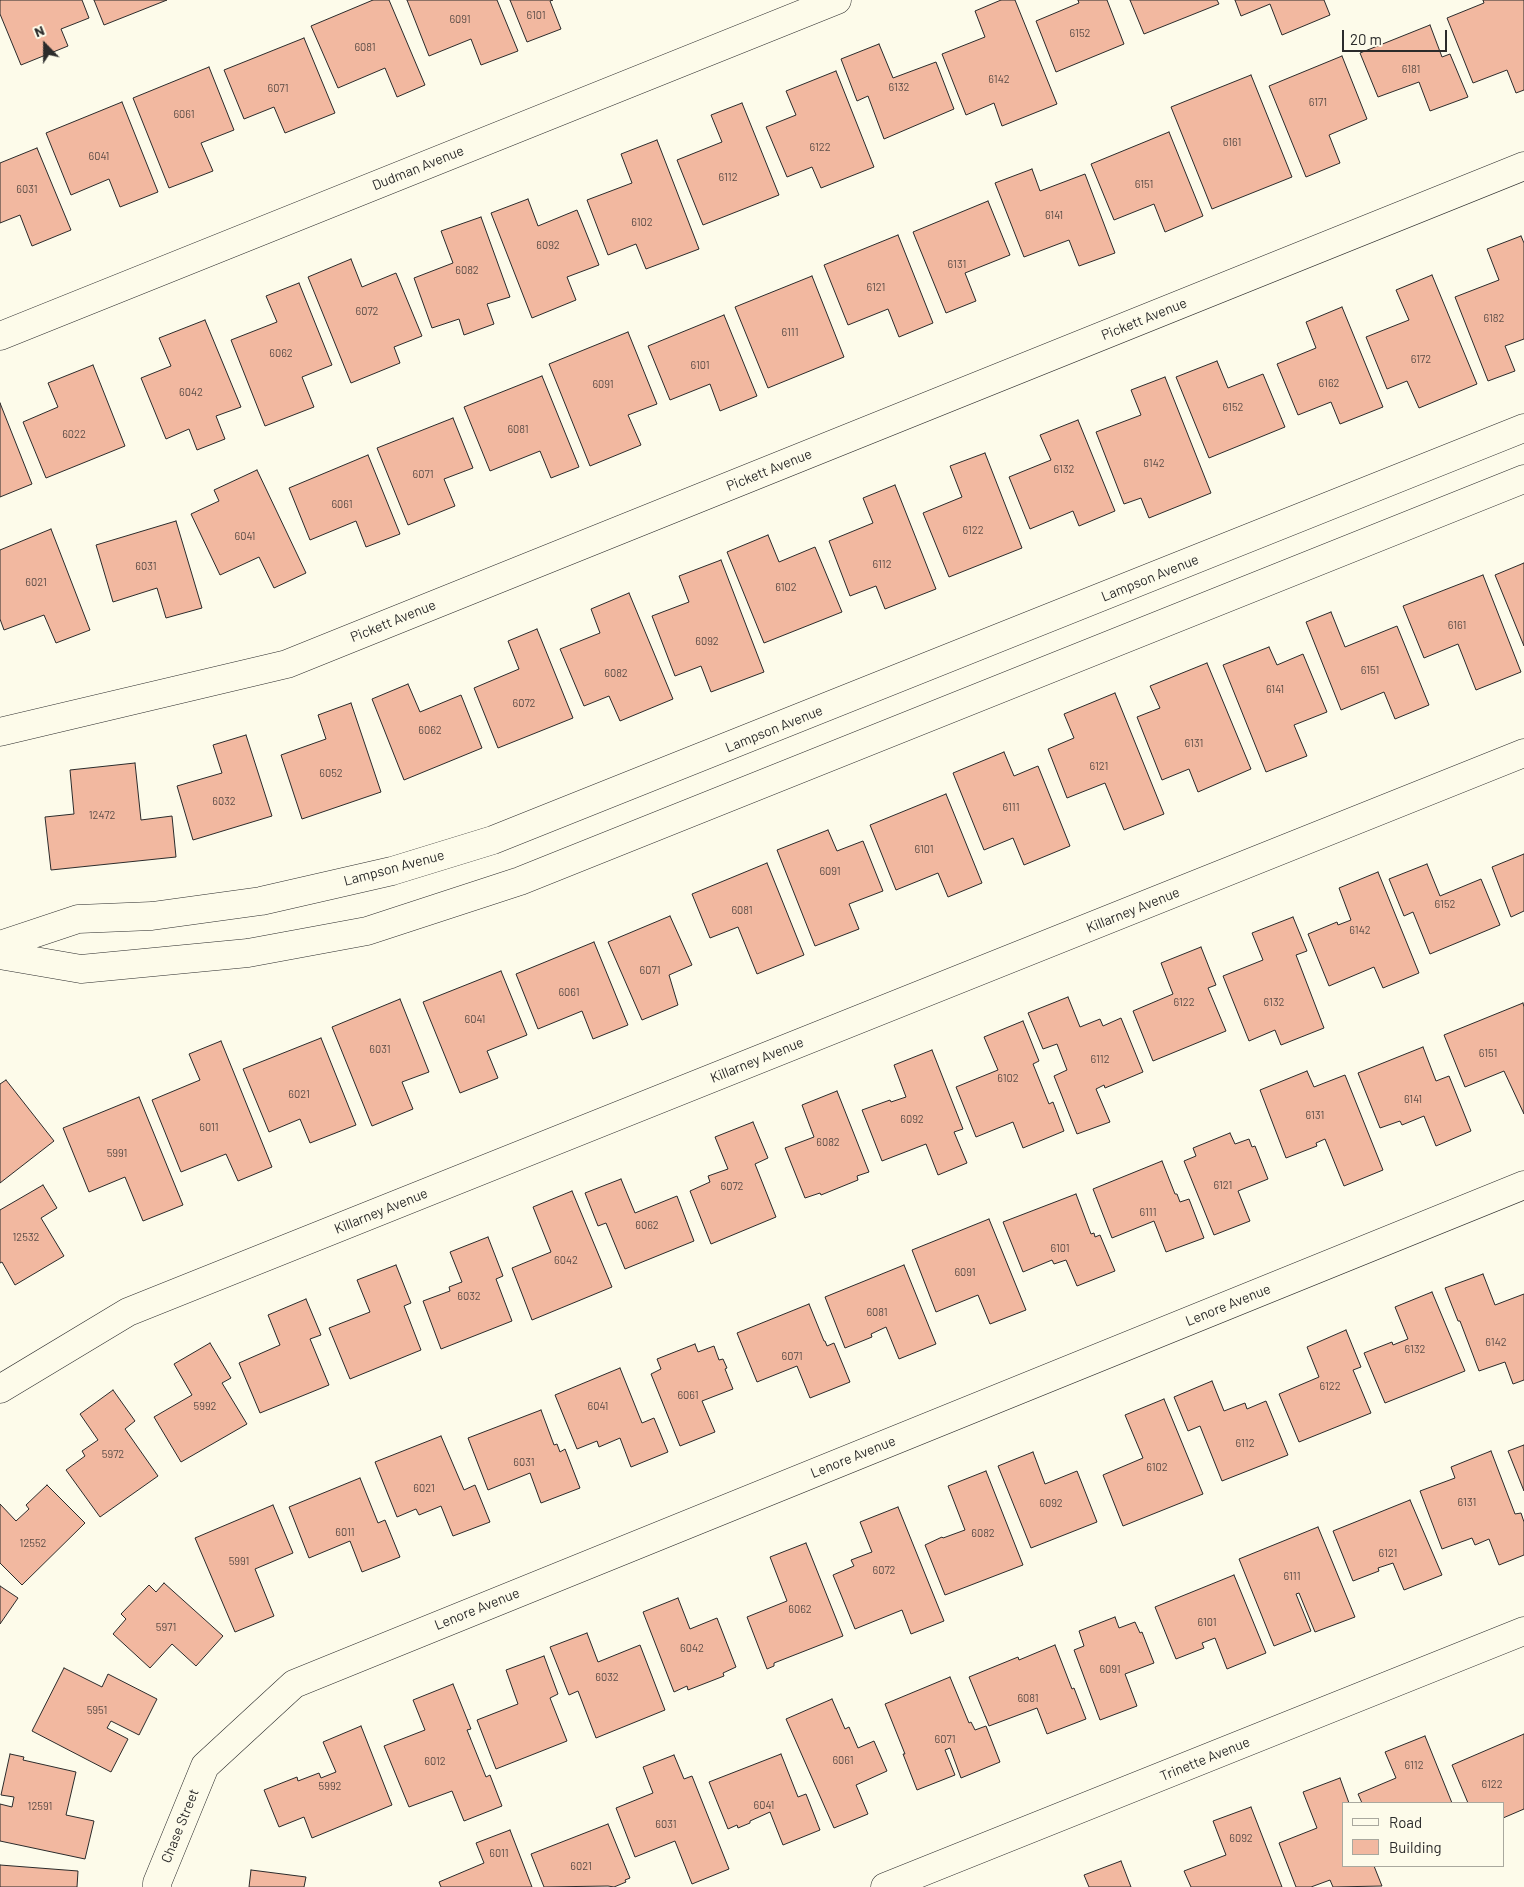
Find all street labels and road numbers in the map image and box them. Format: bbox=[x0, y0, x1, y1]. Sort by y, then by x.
street label: Dudman Avenue bbox=[370, 142, 466, 194]
street label: Pickett Avenue bbox=[1099, 294, 1189, 344]
street label: Pickett Avenue bbox=[724, 445, 814, 495]
street label: Lampson Avenue bbox=[1099, 551, 1201, 605]
street label: Pickett Avenue bbox=[348, 596, 438, 646]
street label: Lampson Avenue bbox=[723, 702, 825, 756]
street label: Lampson Avenue bbox=[342, 846, 446, 890]
street label: Killarney Avenue bbox=[1084, 884, 1182, 936]
street label: Killarney Avenue bbox=[708, 1034, 806, 1086]
street label: Killarney Avenue bbox=[332, 1185, 430, 1237]
street label: Lenore Avenue bbox=[1183, 1280, 1273, 1330]
street label: Lenore Avenue bbox=[808, 1432, 898, 1482]
street label: Lenore Avenue bbox=[432, 1584, 522, 1634]
street label: Trinette Avenue bbox=[1158, 1733, 1252, 1785]
street label: Chase Street bbox=[158, 1787, 202, 1865]

